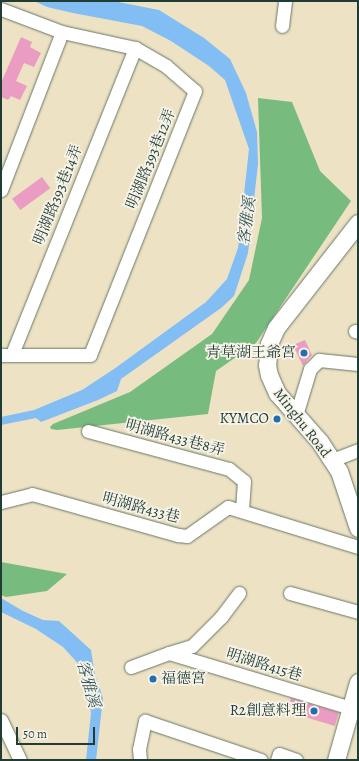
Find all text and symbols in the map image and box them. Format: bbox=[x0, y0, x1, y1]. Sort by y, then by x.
street label: 明湖路393巷12弄 bbox=[123, 106, 179, 212]
street label: 明湖路393巷14弄 bbox=[30, 142, 86, 248]
water label: 客雅溪 bbox=[234, 196, 260, 246]
place label: 青草湖王爺宮 bbox=[206, 344, 296, 362]
marker: 青草湖王爺宮 bbox=[299, 348, 309, 358]
street label: Minghu Road bbox=[269, 385, 335, 461]
place label: KYMCO bbox=[220, 410, 269, 428]
marker: KYMCO bbox=[272, 414, 282, 424]
street label: 明湖路433巷8弄 bbox=[124, 416, 226, 460]
street label: 明湖路433巷 bbox=[100, 489, 182, 527]
street label: 明湖路415巷 bbox=[224, 645, 304, 685]
water label: 客雅溪 bbox=[73, 658, 103, 710]
place label: 福德宮 bbox=[161, 670, 206, 688]
marker: 福德宮 bbox=[148, 674, 158, 684]
place label: R2創意料理 bbox=[230, 702, 306, 720]
marker: R2創意料理 bbox=[309, 706, 319, 716]
scale bar bbox=[18, 719, 97, 745]
text: 50 m bbox=[23, 726, 47, 742]

